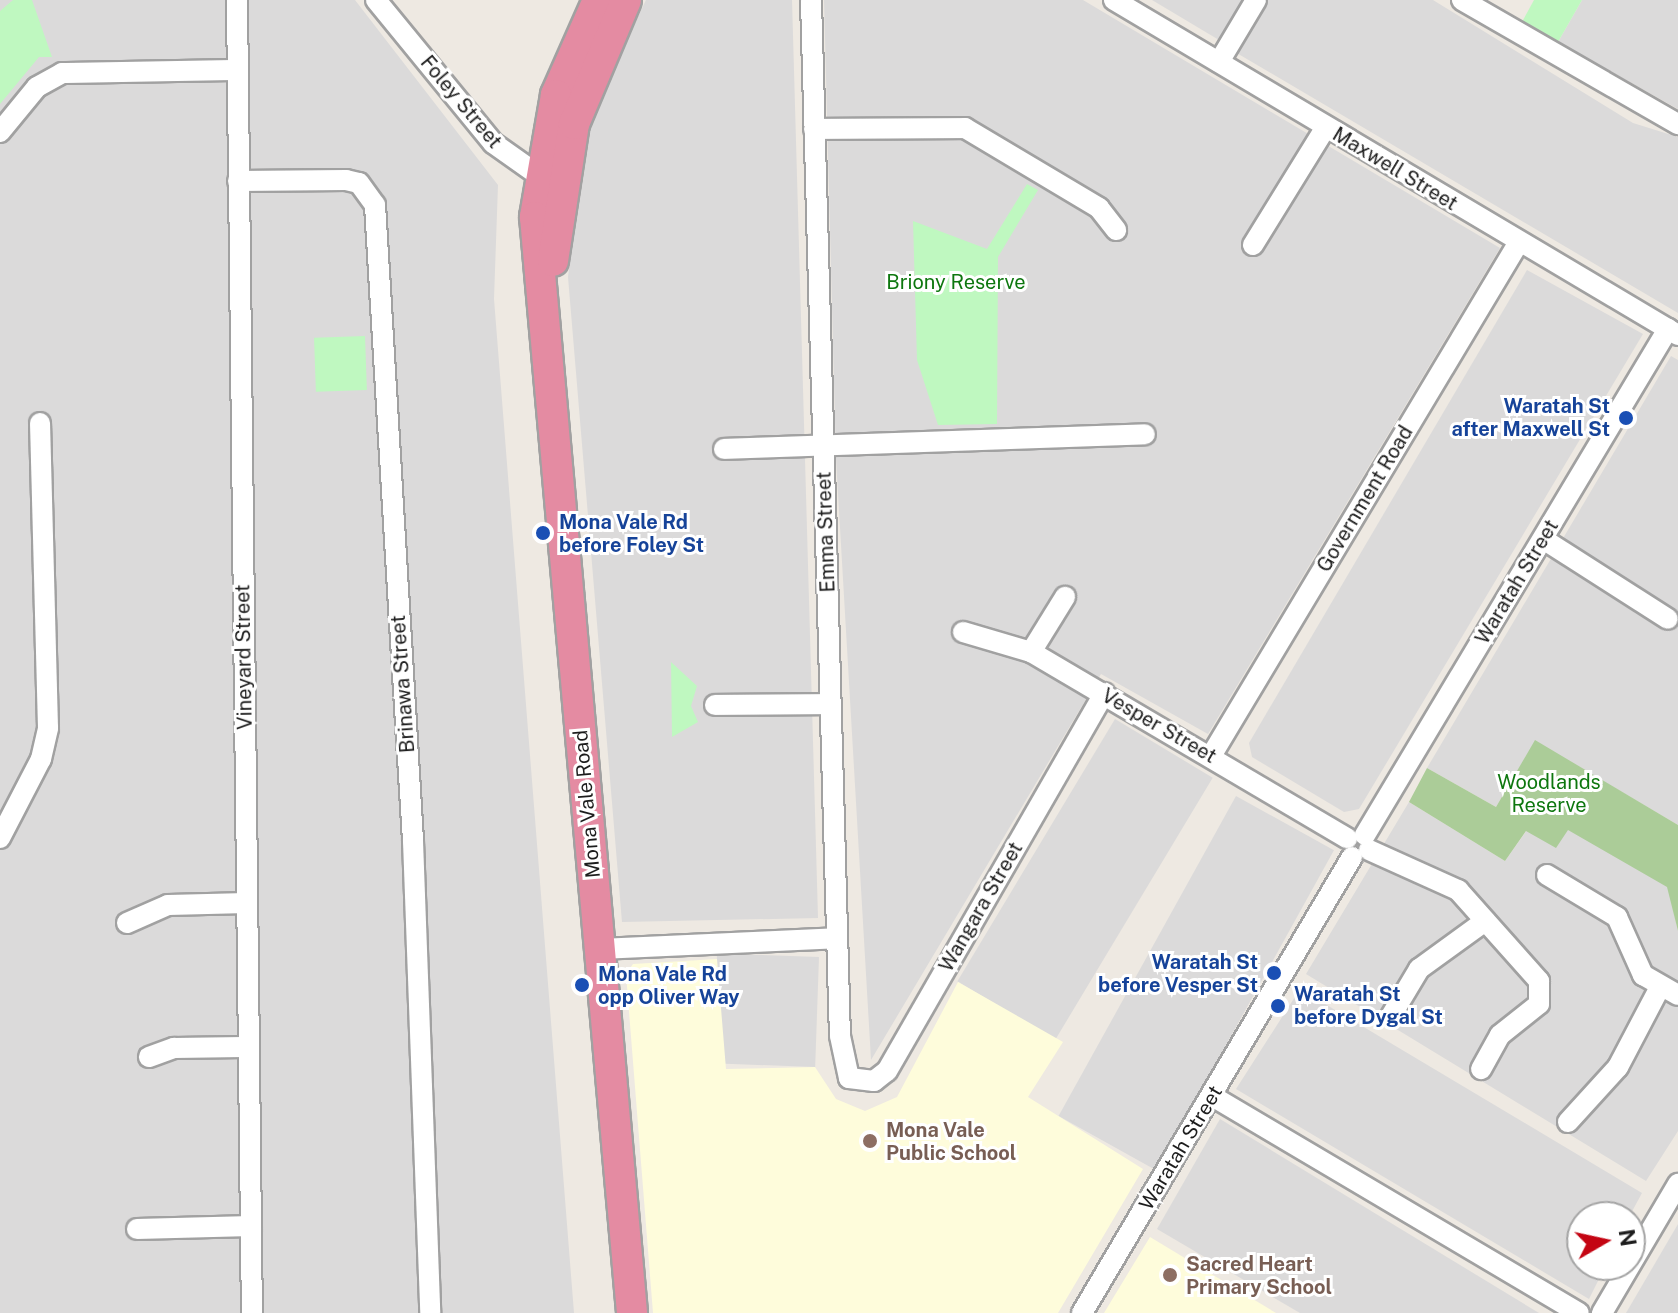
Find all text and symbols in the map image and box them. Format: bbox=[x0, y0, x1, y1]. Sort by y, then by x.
street label: Foley Street bbox=[415, 51, 507, 153]
street label: Maxwell Street bbox=[1328, 122, 1462, 216]
park label: Briony Reserve bbox=[886, 270, 1026, 294]
place label: Waratah St after Maxwell St bbox=[1451, 394, 1610, 441]
marker: Waratah St after Maxwell St bbox=[1617, 409, 1635, 427]
street label: Government Road bbox=[1312, 422, 1418, 576]
street label: Emma Street bbox=[812, 471, 840, 593]
place label: Mona Vale Rd before Foley St bbox=[559, 510, 704, 557]
street label: Waratah Street bbox=[1470, 515, 1564, 649]
marker: Mona Vale Rd before Foley St bbox=[534, 524, 552, 542]
street label: Vineyard Street bbox=[231, 584, 257, 730]
street label: Brinawa Street bbox=[386, 614, 420, 754]
street label: Vesper Street bbox=[1097, 684, 1221, 768]
street label: Mona Vale Road bbox=[569, 729, 605, 879]
park label: Woodlands Reserve bbox=[1497, 771, 1601, 818]
street label: Wangara Street bbox=[934, 838, 1028, 976]
place label: Waratah St before Vesper St bbox=[1098, 950, 1258, 997]
place label: Mona Vale Rd opp Oliver Way bbox=[598, 962, 740, 1009]
marker: Waratah St before Vesper St bbox=[1265, 964, 1283, 982]
marker: Mona Vale Rd opp Oliver Way bbox=[573, 976, 591, 994]
place label: Waratah St before Dygal St bbox=[1294, 982, 1443, 1029]
marker: Waratah St before Dygal St bbox=[1269, 997, 1287, 1015]
street label: Waratah Street bbox=[1134, 1081, 1228, 1215]
place label: Mona Vale Public School bbox=[886, 1118, 1016, 1165]
marker: Mona Vale Public School bbox=[861, 1132, 879, 1150]
north arrow bbox=[1566, 1201, 1646, 1281]
text: N bbox=[1614, 1227, 1642, 1248]
place label: Sacred Heart Primary School bbox=[1186, 1252, 1332, 1299]
marker: Sacred Heart Primary School bbox=[1161, 1266, 1179, 1284]

